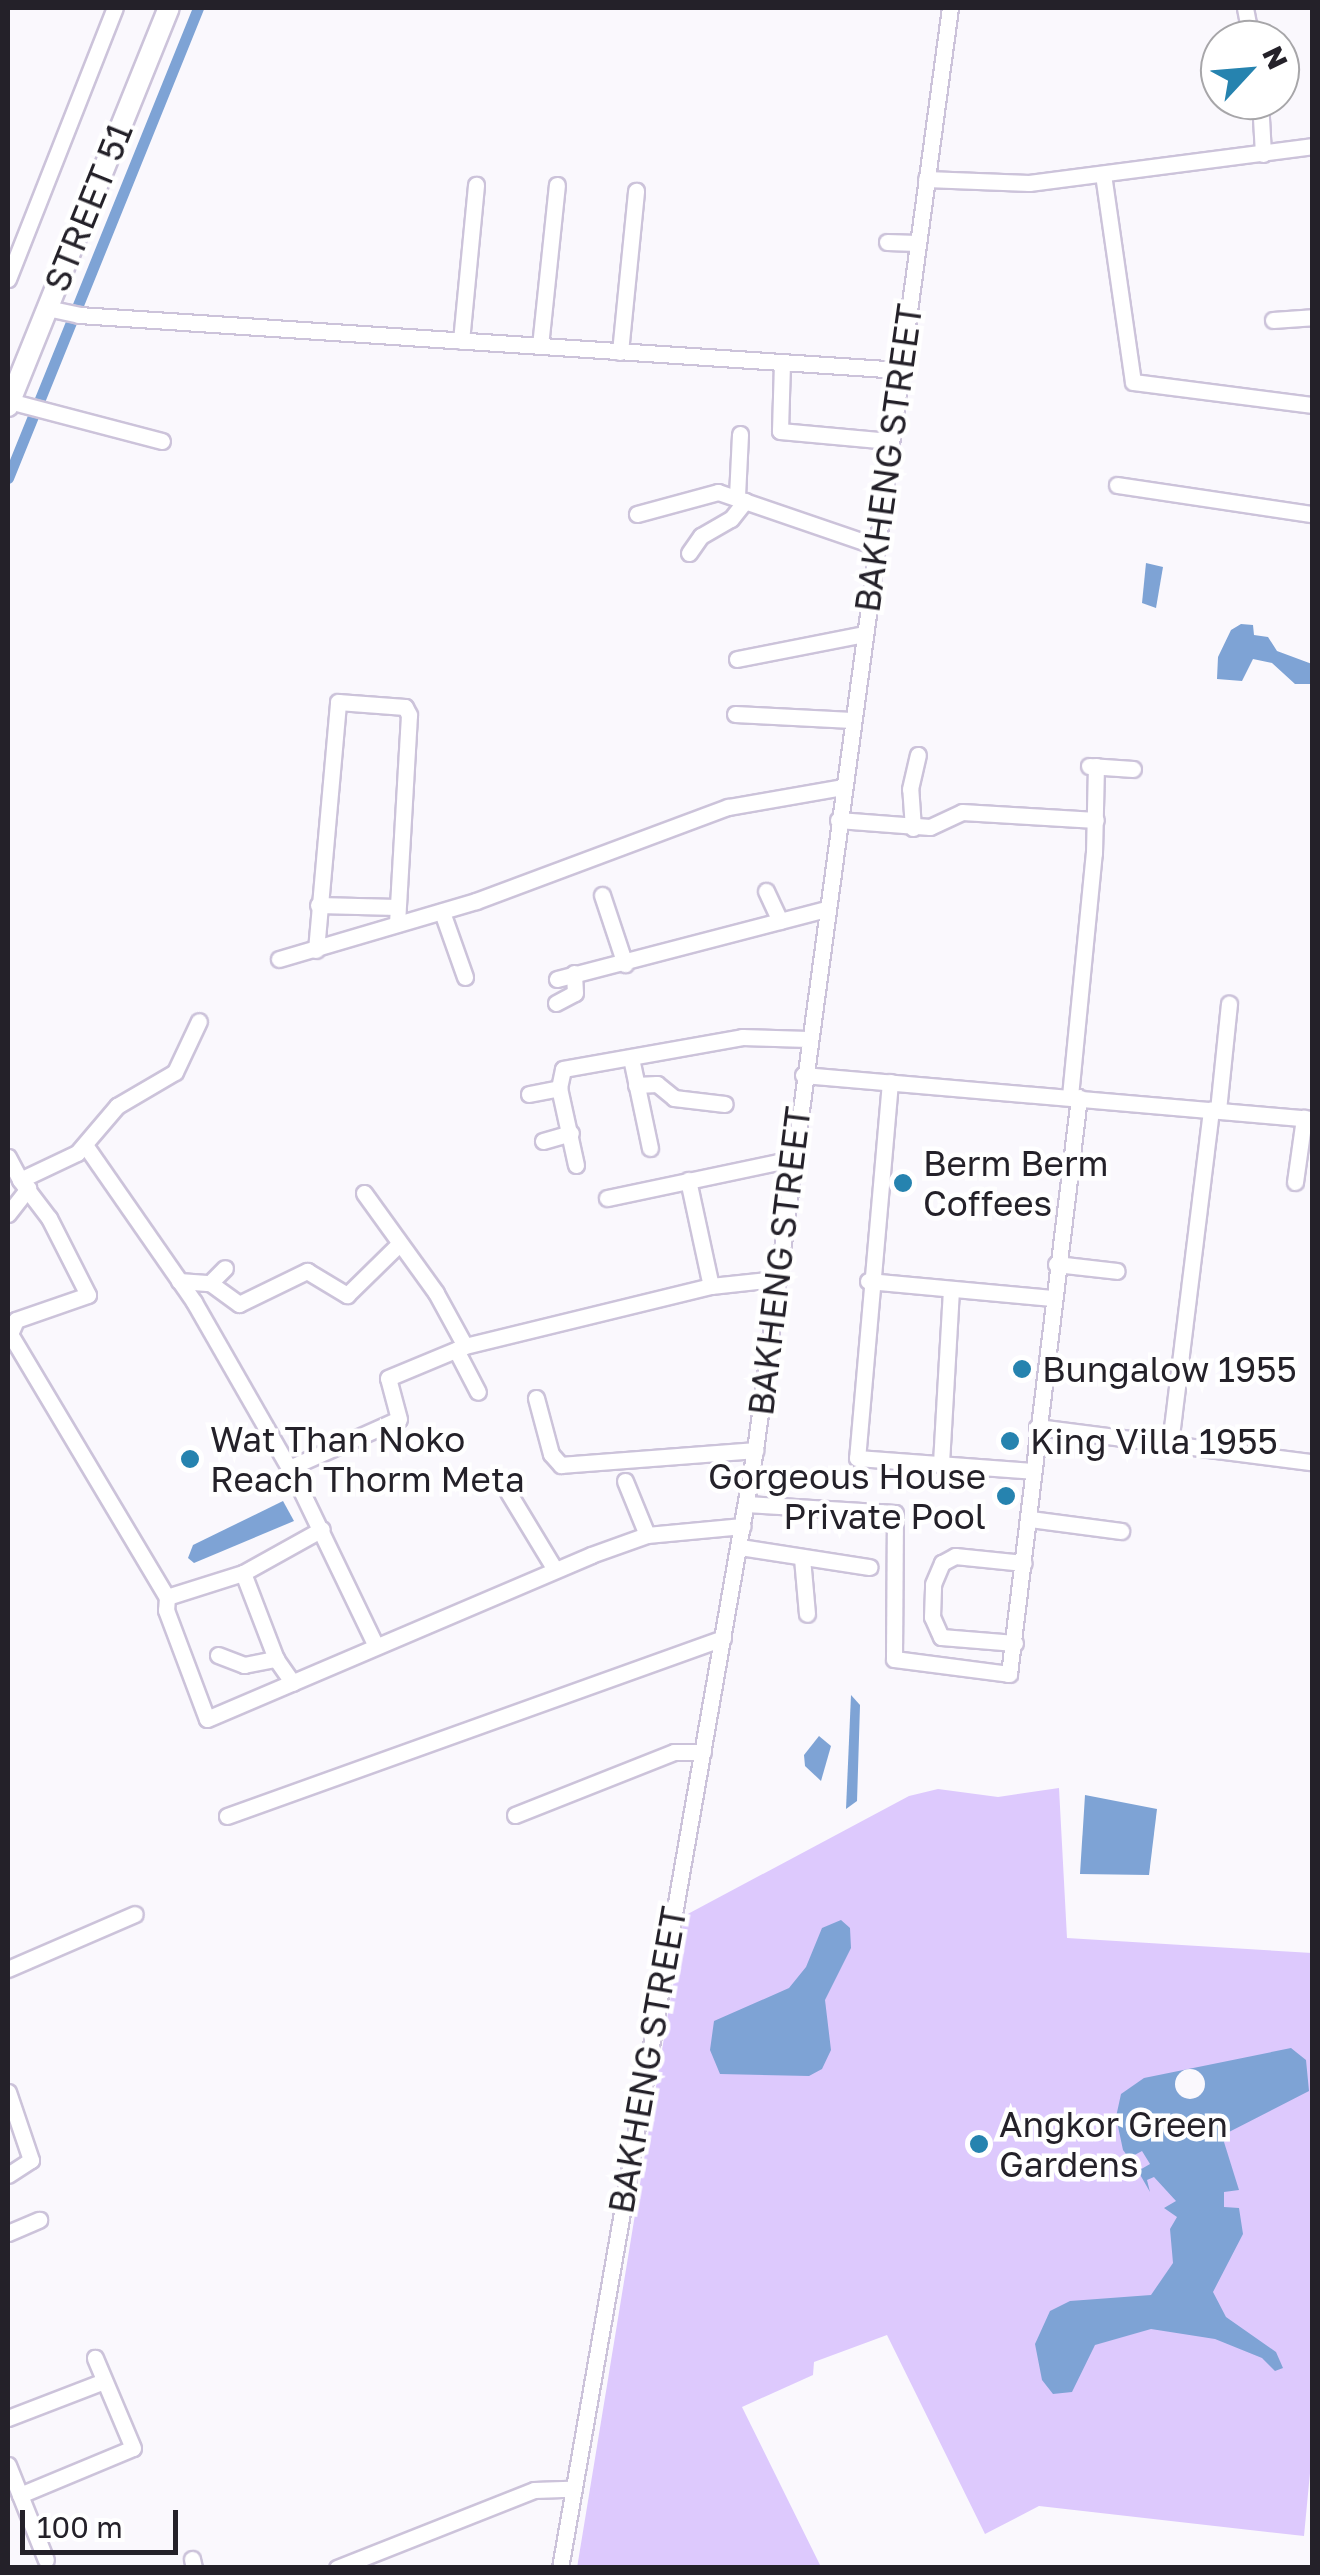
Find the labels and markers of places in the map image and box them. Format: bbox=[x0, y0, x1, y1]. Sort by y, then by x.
place label: Berm Berm Coffees bbox=[923, 1142, 1108, 1224]
marker: Berm Berm Coffees bbox=[892, 1172, 914, 1194]
place label: Bungalow 1955 bbox=[1042, 1348, 1297, 1390]
marker: Bungalow 1955 bbox=[1011, 1358, 1033, 1380]
place label: Wat Than Noko Reach Thorm Meta bbox=[210, 1418, 525, 1500]
place label: King Villa 1955 bbox=[1030, 1420, 1278, 1462]
marker: King Villa 1955 bbox=[999, 1430, 1021, 1452]
marker: Wat Than Noko Reach Thorm Meta bbox=[179, 1448, 201, 1470]
place label: Gorgeous House Private Pool bbox=[708, 1455, 986, 1537]
marker: Gorgeous House Private Pool bbox=[995, 1485, 1017, 1507]
place label: Angkor Green Gardens bbox=[999, 2103, 1228, 2185]
marker: Angkor Green Gardens bbox=[968, 2133, 990, 2155]

